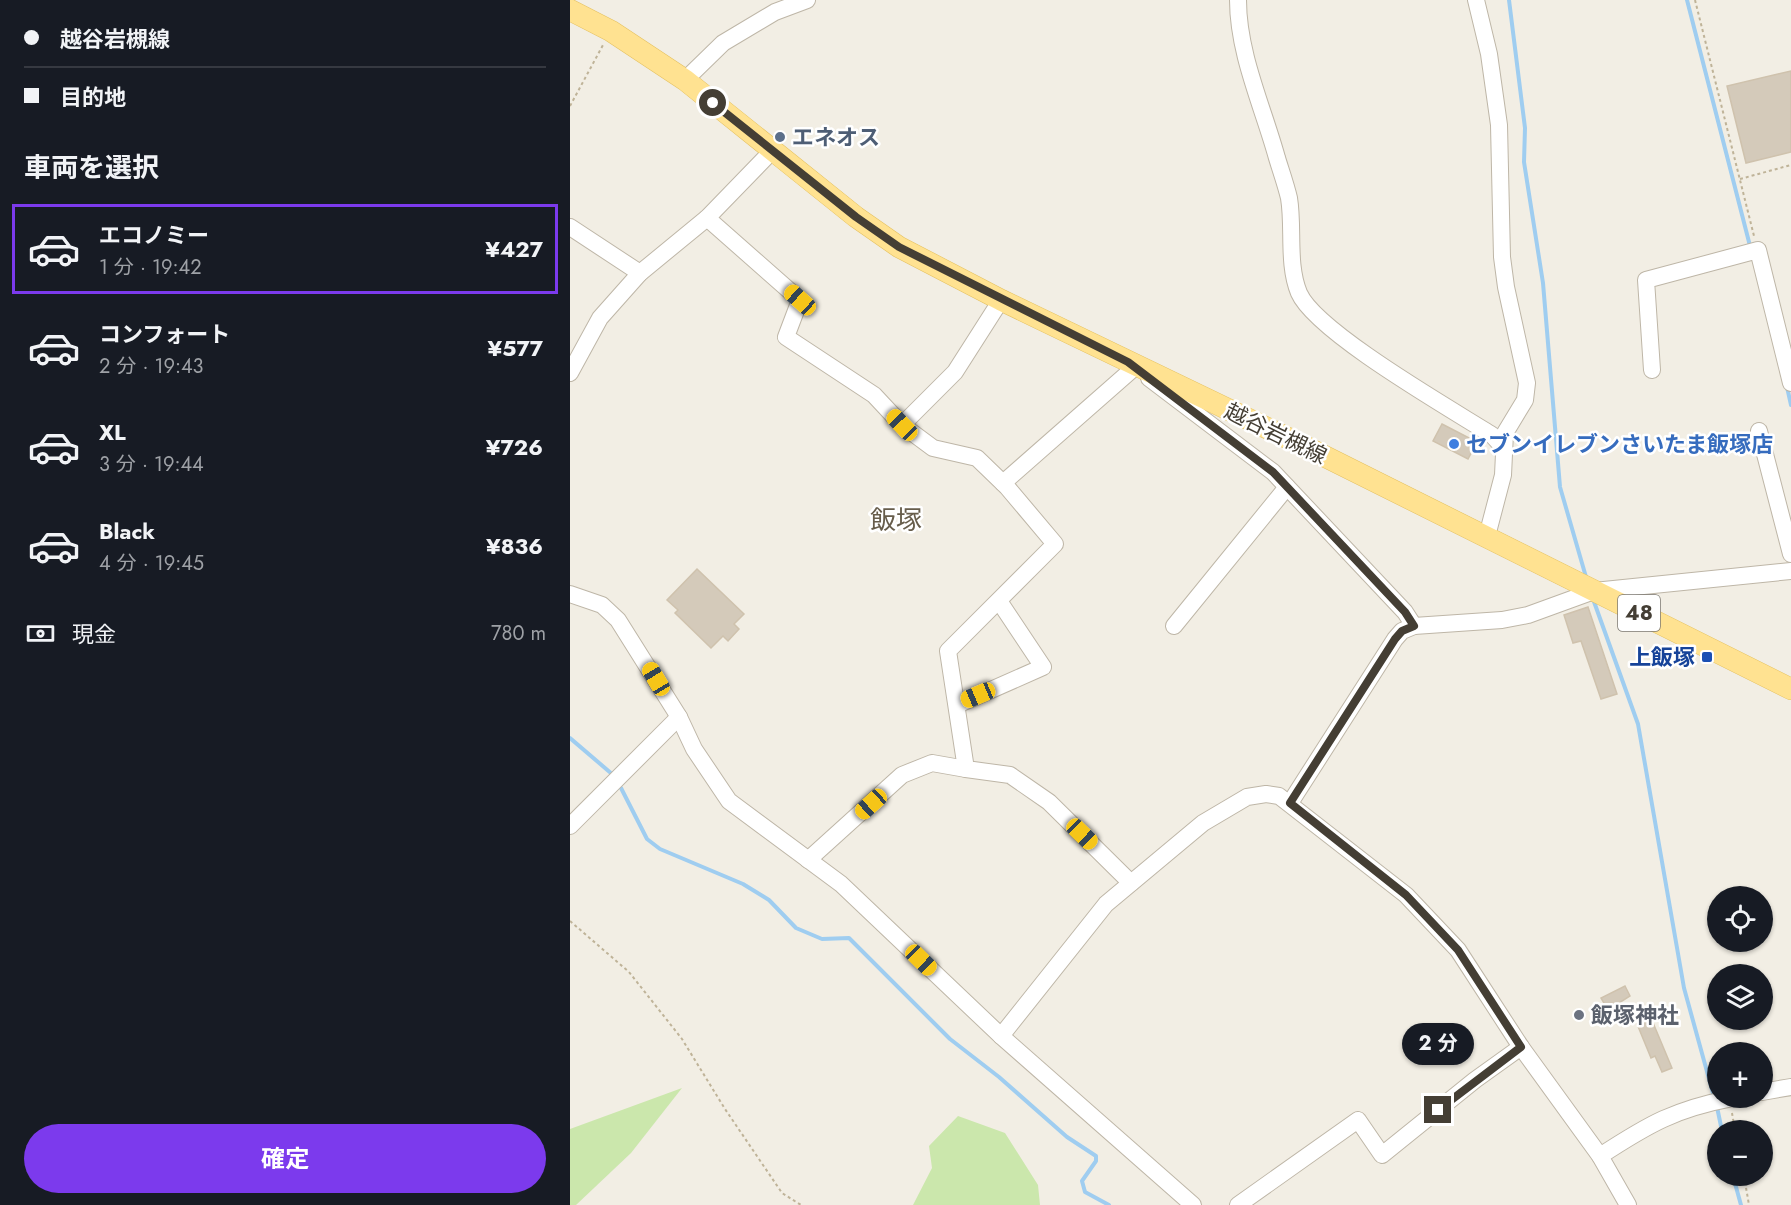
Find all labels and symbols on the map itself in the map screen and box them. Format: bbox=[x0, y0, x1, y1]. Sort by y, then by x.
route start bbox=[699, 89, 726, 116]
place label: エネオス bbox=[792, 121, 880, 153]
marker: エネオス bbox=[773, 130, 787, 144]
car bbox=[781, 281, 819, 319]
street label: 越谷岩槻線 bbox=[1220, 395, 1332, 471]
car bbox=[883, 406, 921, 444]
place label: セブンイレブンさいたま飯塚店 bbox=[1466, 428, 1773, 460]
marker: セブンイレブンさいたま飯塚店 bbox=[1447, 437, 1461, 451]
district label: 飯塚 bbox=[870, 501, 922, 539]
road number: 48 bbox=[1618, 595, 1660, 631]
place label: 上飯塚 bbox=[1629, 641, 1695, 673]
marker: 上飯塚 bbox=[1700, 650, 1714, 664]
car bbox=[639, 659, 673, 699]
car bbox=[958, 680, 998, 710]
car bbox=[852, 785, 890, 823]
car bbox=[1063, 815, 1101, 853]
car bbox=[902, 941, 940, 979]
place label: 飯塚神社 bbox=[1590, 999, 1679, 1031]
marker: 飯塚神社 bbox=[1572, 1008, 1586, 1022]
callout: 2 分 bbox=[1402, 1023, 1474, 1065]
route end bbox=[1424, 1096, 1451, 1123]

